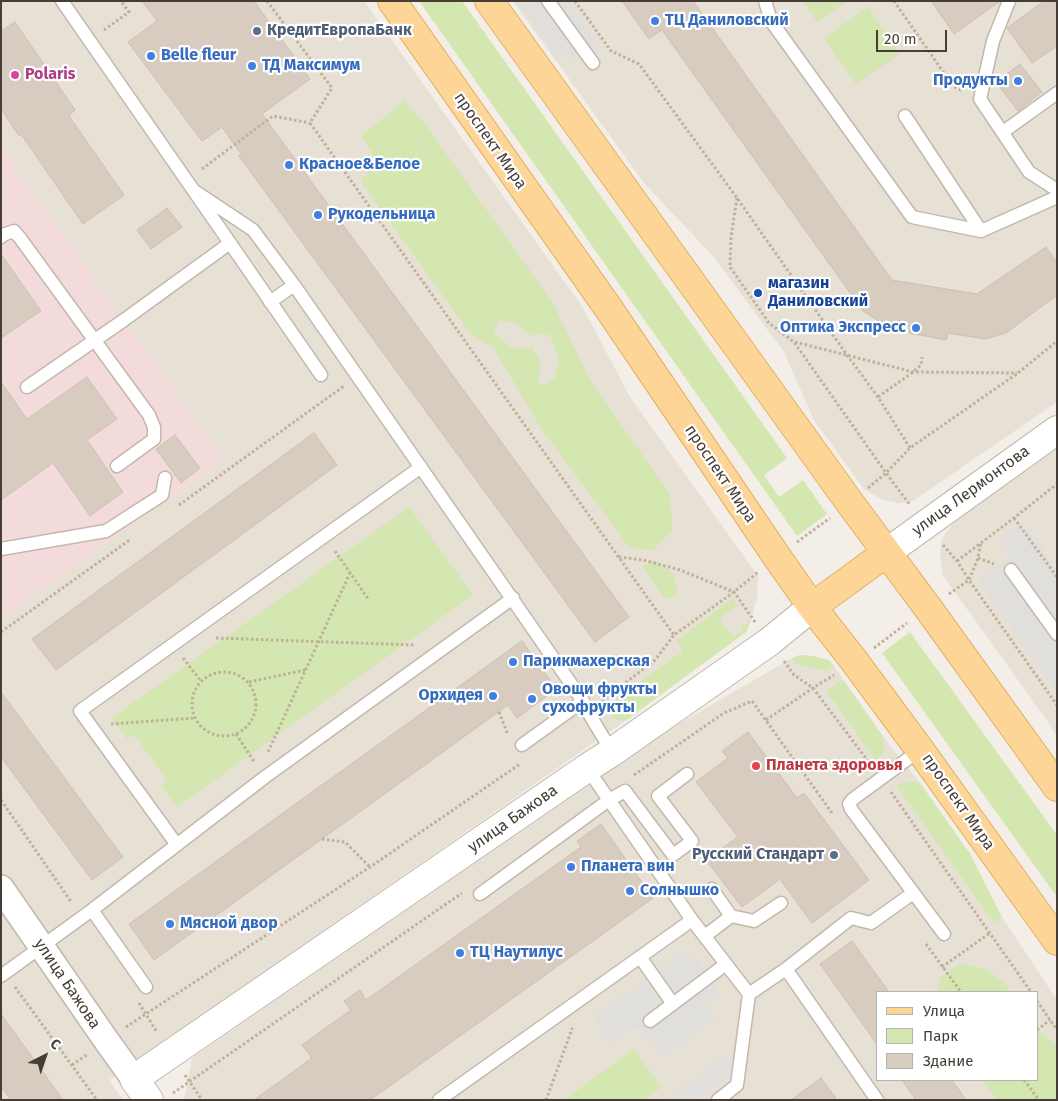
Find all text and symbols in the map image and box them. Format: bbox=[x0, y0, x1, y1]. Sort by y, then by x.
place label: ТЦ Даниловский bbox=[665, 11, 789, 31]
marker: ТЦ Даниловский bbox=[649, 15, 661, 27]
scale bar bbox=[878, 20, 949, 52]
place label: КредитЕвропаБанк bbox=[267, 21, 412, 41]
marker: КредитЕвропаБанк bbox=[251, 25, 263, 37]
text: 20 m bbox=[884, 30, 917, 48]
place label: Belle fleur bbox=[161, 46, 236, 66]
marker: Belle fleur bbox=[145, 50, 157, 62]
place label: ТД Максимум bbox=[262, 56, 360, 76]
marker: ТД Максимум bbox=[246, 60, 258, 72]
place label: Polaris bbox=[25, 65, 76, 85]
marker: Polaris bbox=[9, 69, 21, 81]
place label: Продукты bbox=[933, 71, 1008, 91]
marker: Продукты bbox=[1012, 75, 1024, 87]
street label: проспект Мира bbox=[449, 89, 531, 193]
place label: Красное&Белое bbox=[299, 155, 420, 175]
marker: Красное&Белое bbox=[283, 159, 295, 171]
place label: Рукодельница bbox=[328, 205, 436, 225]
marker: Рукодельница bbox=[312, 209, 324, 221]
place label: магазин Даниловский bbox=[768, 274, 868, 312]
marker: магазин Даниловский bbox=[752, 287, 764, 299]
place label: Оптика Экспресс bbox=[780, 318, 906, 338]
marker: Оптика Экспресс bbox=[910, 322, 922, 334]
street label: проспект Мира bbox=[680, 421, 760, 527]
street label: улица Лермонтова bbox=[908, 442, 1034, 540]
place label: Парикмахерская bbox=[523, 652, 650, 672]
marker: Парикмахерская bbox=[507, 656, 519, 668]
place label: Овощи фрукты сухофрукты bbox=[542, 680, 657, 718]
place label: Орхидея bbox=[419, 686, 483, 706]
marker: Орхидея bbox=[487, 690, 499, 702]
marker: Овощи фрукты сухофрукты bbox=[526, 693, 538, 705]
street label: проспект Мира bbox=[917, 750, 999, 854]
place label: Планета здоровья bbox=[766, 756, 903, 776]
marker: Планета здоровья bbox=[750, 760, 762, 772]
street label: улица Бажова bbox=[464, 781, 562, 857]
place label: Русский Стандарт bbox=[692, 845, 824, 865]
marker: Русский Стандарт bbox=[828, 849, 840, 861]
place label: Планета вин bbox=[581, 857, 675, 877]
marker: Планета вин bbox=[565, 861, 577, 873]
place label: Солнышко bbox=[640, 881, 719, 901]
marker: Солнышко bbox=[624, 885, 636, 897]
place label: Мясной двор bbox=[180, 914, 278, 934]
marker: Мясной двор bbox=[164, 918, 176, 930]
street label: улица Бажова bbox=[30, 935, 104, 1033]
place label: ТЦ Наутилус bbox=[470, 943, 563, 963]
marker: ТЦ Наутилус bbox=[454, 947, 466, 959]
legend bbox=[876, 991, 1038, 1081]
text: Улица bbox=[923, 1002, 965, 1020]
text: Парк bbox=[923, 1027, 958, 1045]
north arrow bbox=[20, 1031, 70, 1081]
text: С bbox=[47, 1035, 64, 1053]
text: Здание bbox=[923, 1052, 973, 1070]

